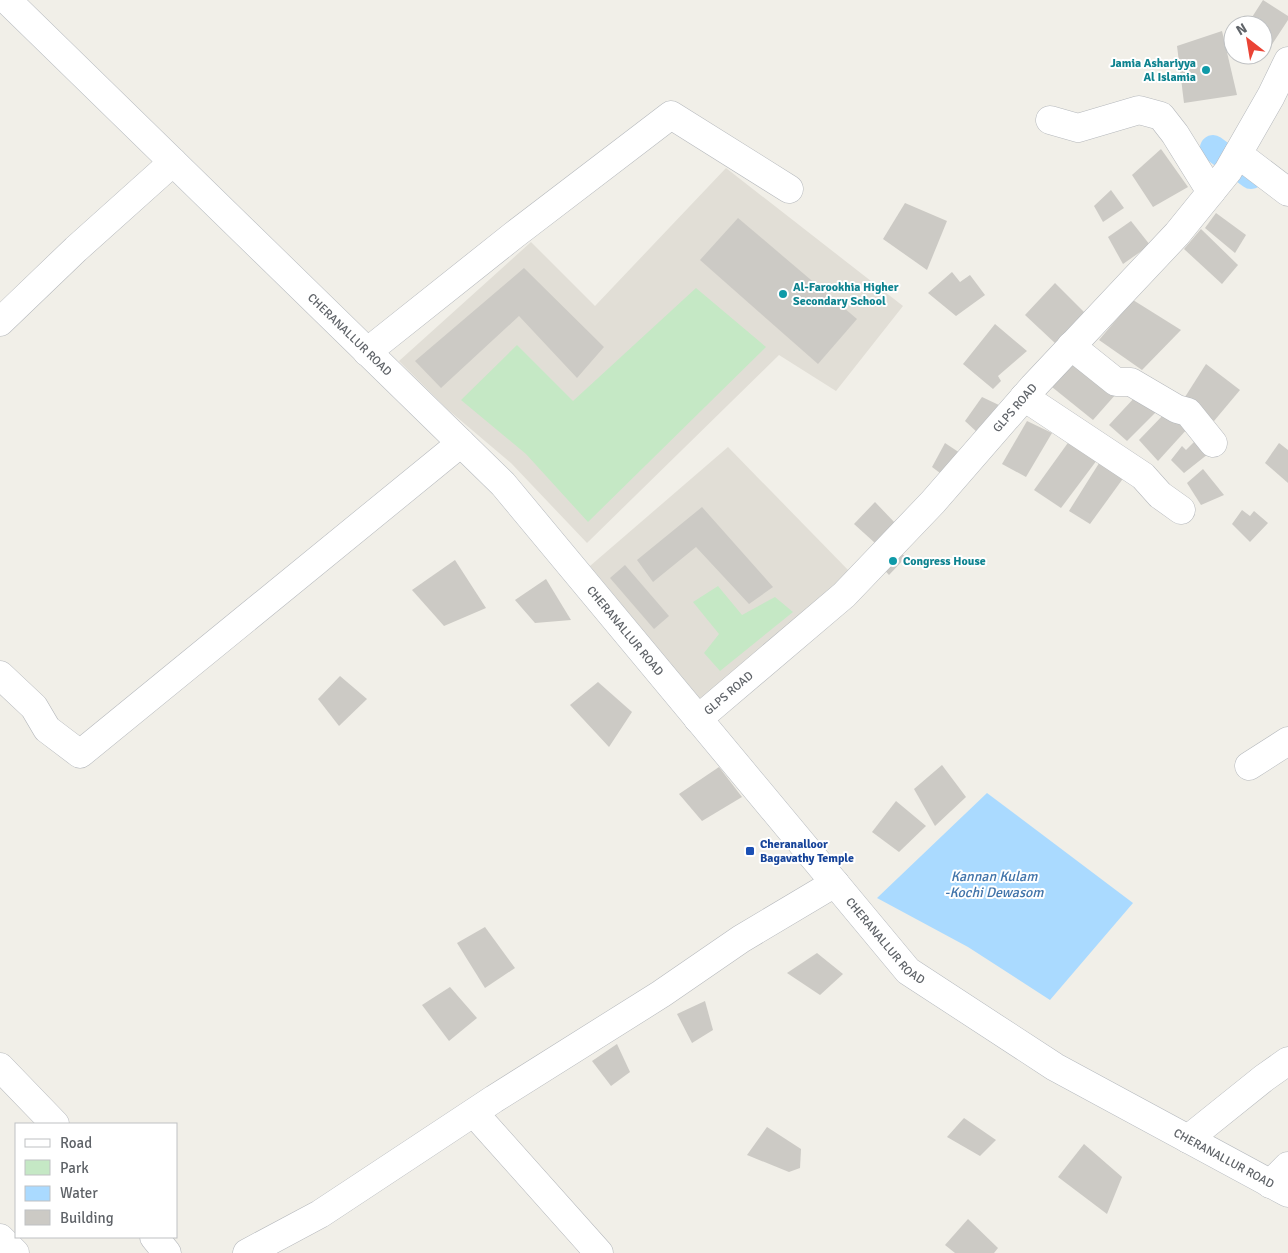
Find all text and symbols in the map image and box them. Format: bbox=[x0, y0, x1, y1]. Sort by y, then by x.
north arrow bbox=[1223, 15, 1273, 65]
text: N bbox=[1233, 19, 1250, 39]
place label: Jamia Ashariyya Al Islamia bbox=[1110, 56, 1196, 85]
marker: Jamia Ashariyya Al Islamia bbox=[1200, 64, 1212, 76]
place label: Al-Farookhia Higher Secondary School bbox=[793, 280, 899, 309]
marker: Al-Farookhia Higher Secondary School bbox=[777, 288, 789, 300]
street label: CHERANALLUR ROAD bbox=[304, 290, 395, 380]
street label: GLPS ROAD bbox=[990, 381, 1041, 436]
place label: Congress House bbox=[903, 554, 986, 569]
marker: Congress House bbox=[887, 555, 899, 567]
street label: CHERANALLUR ROAD bbox=[583, 583, 666, 679]
street label: GLPS ROAD bbox=[701, 668, 757, 719]
place label: Cheranalloor Bagavathy Temple bbox=[760, 837, 854, 866]
marker: Cheranalloor Bagavathy Temple bbox=[744, 845, 756, 857]
water label: Kannan Kulam -Kochi Dewasom bbox=[945, 868, 1044, 901]
street label: CHERANALLUR ROAD bbox=[842, 895, 928, 988]
legend bbox=[15, 1123, 178, 1238]
street label: CHERANALLUR ROAD bbox=[1171, 1126, 1277, 1192]
text: Road bbox=[60, 1134, 92, 1152]
text: Park bbox=[60, 1159, 89, 1177]
text: Water bbox=[60, 1184, 98, 1202]
text: Building bbox=[60, 1209, 114, 1227]

